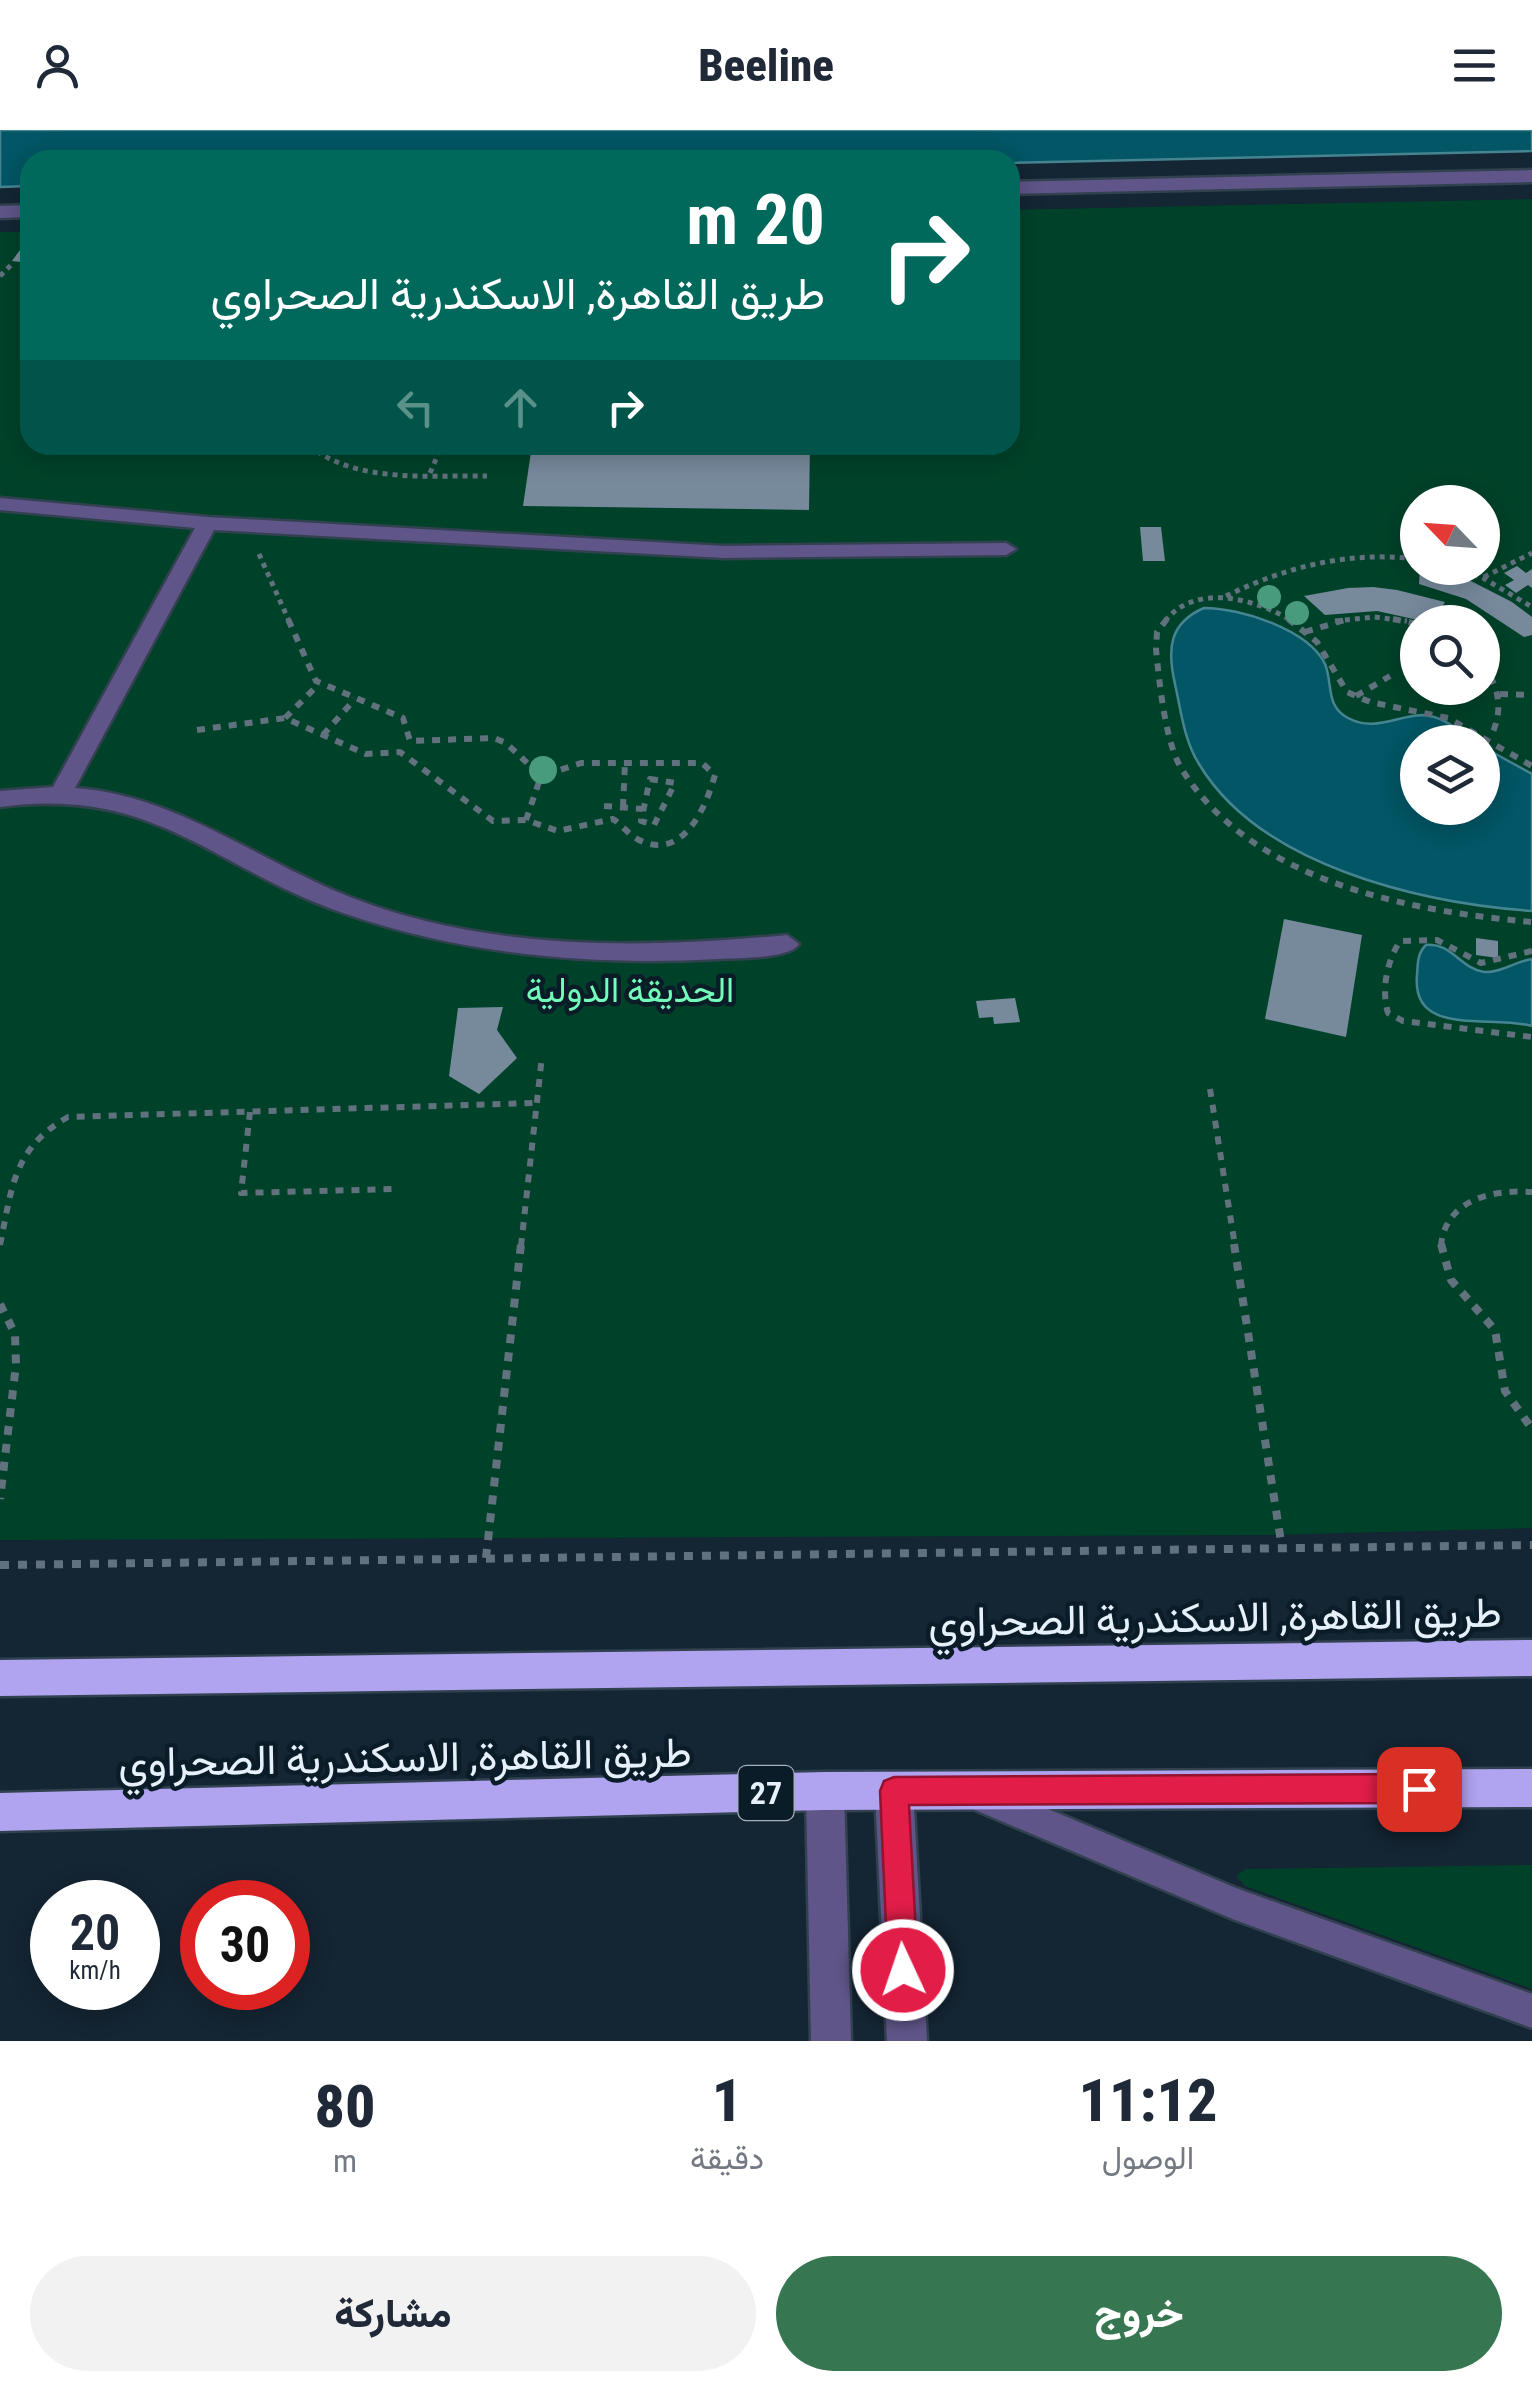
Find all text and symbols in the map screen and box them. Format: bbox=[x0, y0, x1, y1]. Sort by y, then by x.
icon: person bbox=[30, 38, 85, 93]
icon: menu bbox=[1447, 38, 1502, 93]
text: Beeline bbox=[698, 39, 834, 92]
text: 20 m bbox=[686, 179, 825, 261]
icon: right bbox=[860, 190, 990, 320]
text: طريق القاهرة, الاسكندرية الصحراوي bbox=[211, 267, 825, 320]
icon: left bbox=[388, 380, 443, 435]
icon: ahead bbox=[493, 380, 548, 435]
icon: right bbox=[598, 380, 653, 435]
north arrow bbox=[1400, 485, 1500, 585]
map controls bbox=[1400, 485, 1500, 825]
button: search bbox=[1400, 605, 1500, 705]
button: layers bbox=[1400, 725, 1500, 825]
park label: الحديقة الدولية bbox=[526, 970, 734, 1012]
street label: طريق القاهرة, الاسكندرية الصحراوي bbox=[928, 1587, 1502, 1656]
street label: طريق القاهرة, الاسكندرية الصحراوي bbox=[118, 1727, 692, 1796]
pin bbox=[1377, 1747, 1462, 1832]
icon: arrive bbox=[1392, 1762, 1447, 1817]
road number: 27 bbox=[738, 1766, 794, 1820]
speed limit sign: 30 bbox=[180, 1880, 310, 2010]
text: 20 bbox=[70, 1904, 120, 1962]
position arrow bbox=[851, 1918, 955, 2022]
text: km/h bbox=[69, 1956, 121, 1985]
text: 1 bbox=[712, 2065, 742, 2136]
text: 11:12 bbox=[1079, 2065, 1218, 2136]
text: 80 bbox=[315, 2071, 376, 2142]
text: دقيقة bbox=[690, 2139, 764, 2177]
text: الوصول bbox=[1102, 2139, 1194, 2177]
text: m bbox=[333, 2142, 357, 2180]
button: مشاركة bbox=[30, 2256, 756, 2371]
button: خروج bbox=[776, 2256, 1502, 2371]

